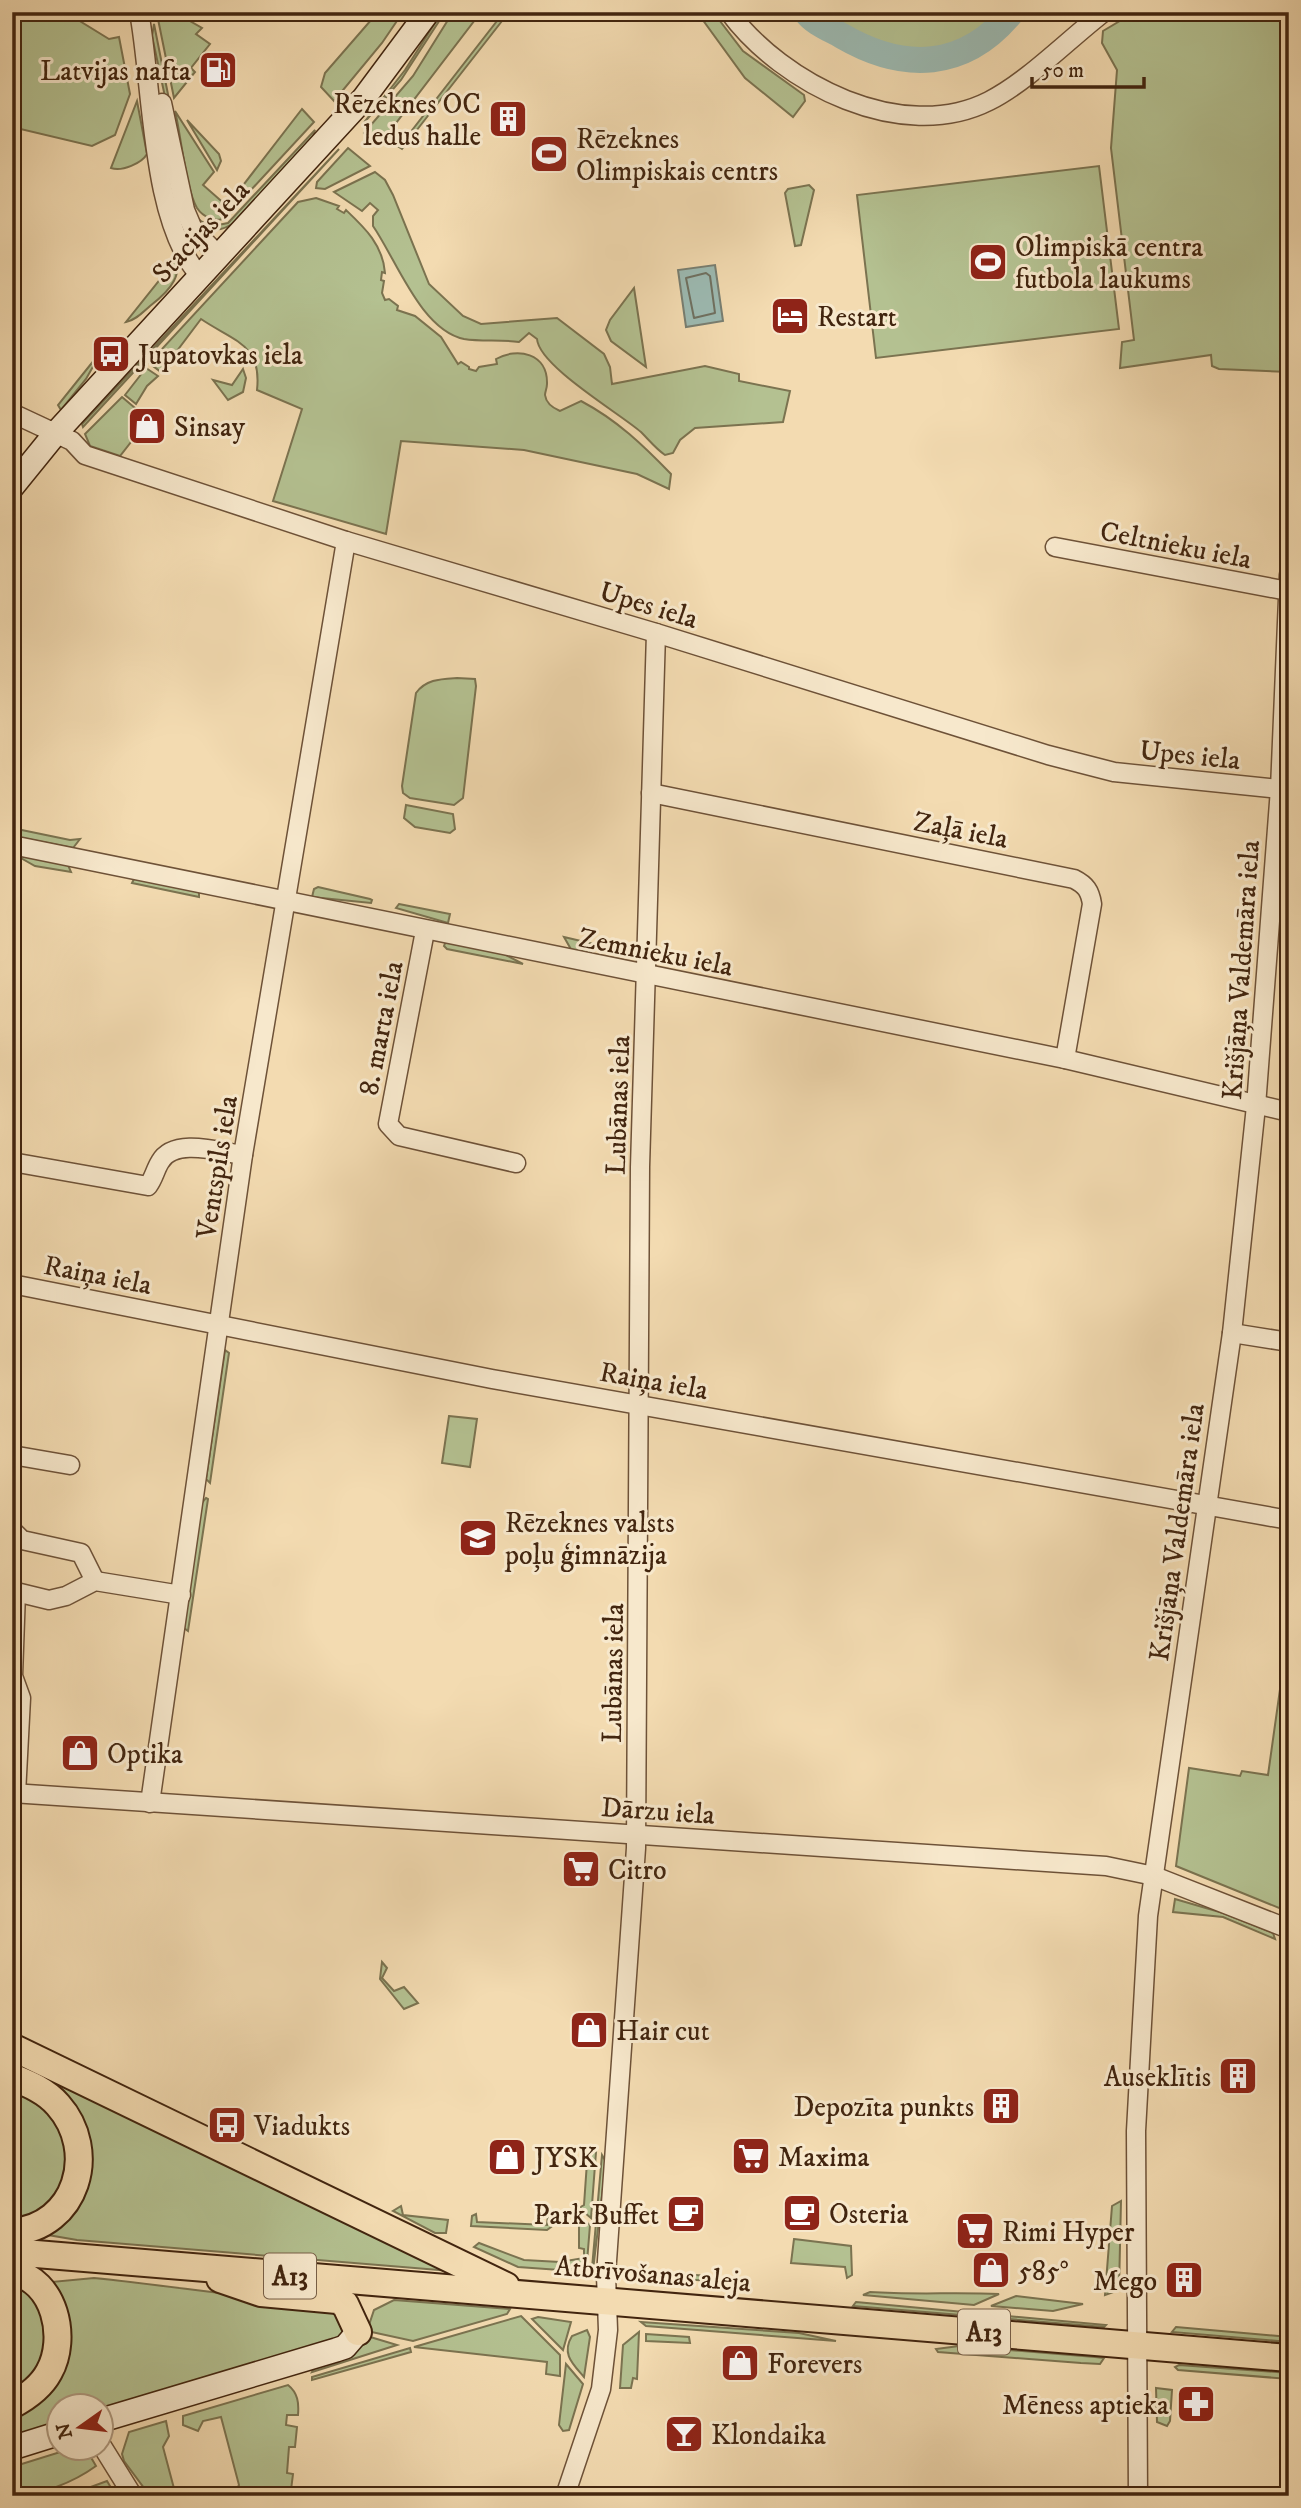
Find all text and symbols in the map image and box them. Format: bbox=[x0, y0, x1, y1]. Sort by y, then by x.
scale bar bbox=[1032, 46, 1144, 90]
fuel station icon: Latvijas nafta bbox=[197, 49, 239, 91]
place label: Latvijas nafta bbox=[40, 54, 191, 89]
text: 50 m bbox=[1042, 58, 1084, 84]
place label: Rēzeknes OC ledus halle bbox=[333, 87, 481, 154]
building icon: Rēzeknes OC ledus halle bbox=[487, 98, 529, 140]
place label: Rēzeknes Olimpiskais centrs bbox=[576, 122, 778, 189]
sports icon: Rēzeknes Olimpiskais centrs bbox=[528, 133, 570, 175]
street label: Stacijas iela bbox=[145, 173, 258, 291]
place label: Olimpiskā centra futbola laukums bbox=[1015, 230, 1203, 297]
sports icon: Olimpiskā centra futbola laukums bbox=[967, 241, 1009, 283]
hotel icon: Restart bbox=[769, 295, 811, 337]
place label: Restart bbox=[817, 300, 897, 335]
bus stop icon: Jupatovkas iela bbox=[90, 333, 132, 375]
place label: Jupatovkas iela bbox=[135, 338, 303, 373]
shop icon: Sinsay bbox=[126, 405, 168, 447]
place label: Sinsay bbox=[174, 410, 246, 445]
street label: Celtnieku iela bbox=[1097, 514, 1254, 577]
street label: Upes iela bbox=[595, 574, 702, 637]
street label: Upes iela bbox=[1138, 733, 1242, 778]
street label: Zaļā iela bbox=[911, 804, 1011, 857]
street label: Krišjāņa Valdemāra iela bbox=[1215, 839, 1268, 1101]
street label: Zemnieku iela bbox=[576, 920, 736, 985]
street label: 8. marta iela bbox=[351, 958, 412, 1098]
street label: Lubānas iela bbox=[599, 1035, 638, 1175]
street label: Ventspils iela bbox=[189, 1093, 246, 1242]
street label: Raiņa iela bbox=[41, 1248, 155, 1303]
street label: Raiņa iela bbox=[597, 1355, 711, 1408]
street label: Krišjāņa Valdemāra iela bbox=[1142, 1401, 1213, 1663]
place label: Rēzeknes valsts poļu ģimnāzija bbox=[504, 1506, 674, 1573]
school or university icon: Rēzeknes valsts poļu ģimnāzija bbox=[457, 1517, 499, 1559]
street label: Lubānas iela bbox=[595, 1603, 632, 1743]
shop icon: Optika bbox=[59, 1732, 101, 1774]
place label: Optika bbox=[107, 1737, 183, 1772]
street label: Dārzu iela bbox=[600, 1790, 716, 1833]
supermarket icon: Citro bbox=[560, 1848, 602, 1890]
place label: Citro bbox=[608, 1853, 667, 1888]
shop icon: Hair cut bbox=[568, 2009, 610, 2051]
place label: Hair cut bbox=[616, 2014, 710, 2049]
building icon: Auseklītis bbox=[1217, 2055, 1259, 2097]
place label: Auseklītis bbox=[1104, 2060, 1211, 2095]
building icon: Depozīta punkts bbox=[980, 2085, 1022, 2127]
place label: Depozīta punkts bbox=[793, 2090, 974, 2125]
bus stop icon: Viadukts bbox=[206, 2104, 248, 2146]
place label: Viadukts bbox=[253, 2109, 350, 2144]
supermarket icon: Maxima bbox=[730, 2135, 772, 2177]
shop icon: JYSK bbox=[486, 2136, 528, 2178]
place label: Maxima bbox=[778, 2140, 870, 2175]
place label: JYSK bbox=[531, 2141, 598, 2176]
cafe icon: Osteria bbox=[781, 2192, 823, 2234]
cafe icon: Park Buffet bbox=[665, 2193, 707, 2235]
place label: Osteria bbox=[829, 2197, 908, 2232]
place label: Park Buffet bbox=[533, 2198, 659, 2233]
supermarket icon: Rimi Hyper bbox=[954, 2210, 996, 2252]
place label: Rimi Hyper bbox=[1002, 2215, 1135, 2250]
street label: Atbrīvošanas aleja bbox=[553, 2248, 753, 2301]
shop icon: 585° bbox=[970, 2249, 1012, 2291]
road number: A13 bbox=[264, 2254, 316, 2298]
place label: 585° bbox=[1018, 2254, 1069, 2289]
building icon: Mego bbox=[1163, 2259, 1205, 2301]
place label: Mego bbox=[1093, 2264, 1157, 2299]
road number: A13 bbox=[958, 2310, 1010, 2354]
shop icon: Forevers bbox=[719, 2342, 761, 2384]
place label: Forevers bbox=[767, 2347, 862, 2382]
pharmacy icon: Mēness aptieka bbox=[1175, 2383, 1217, 2425]
place label: Mēness aptieka bbox=[1002, 2388, 1169, 2423]
north arrow bbox=[46, 2392, 116, 2462]
bar icon: Klondaika bbox=[663, 2413, 705, 2455]
place label: Klondaika bbox=[711, 2418, 826, 2453]
text: N bbox=[52, 2420, 78, 2441]

